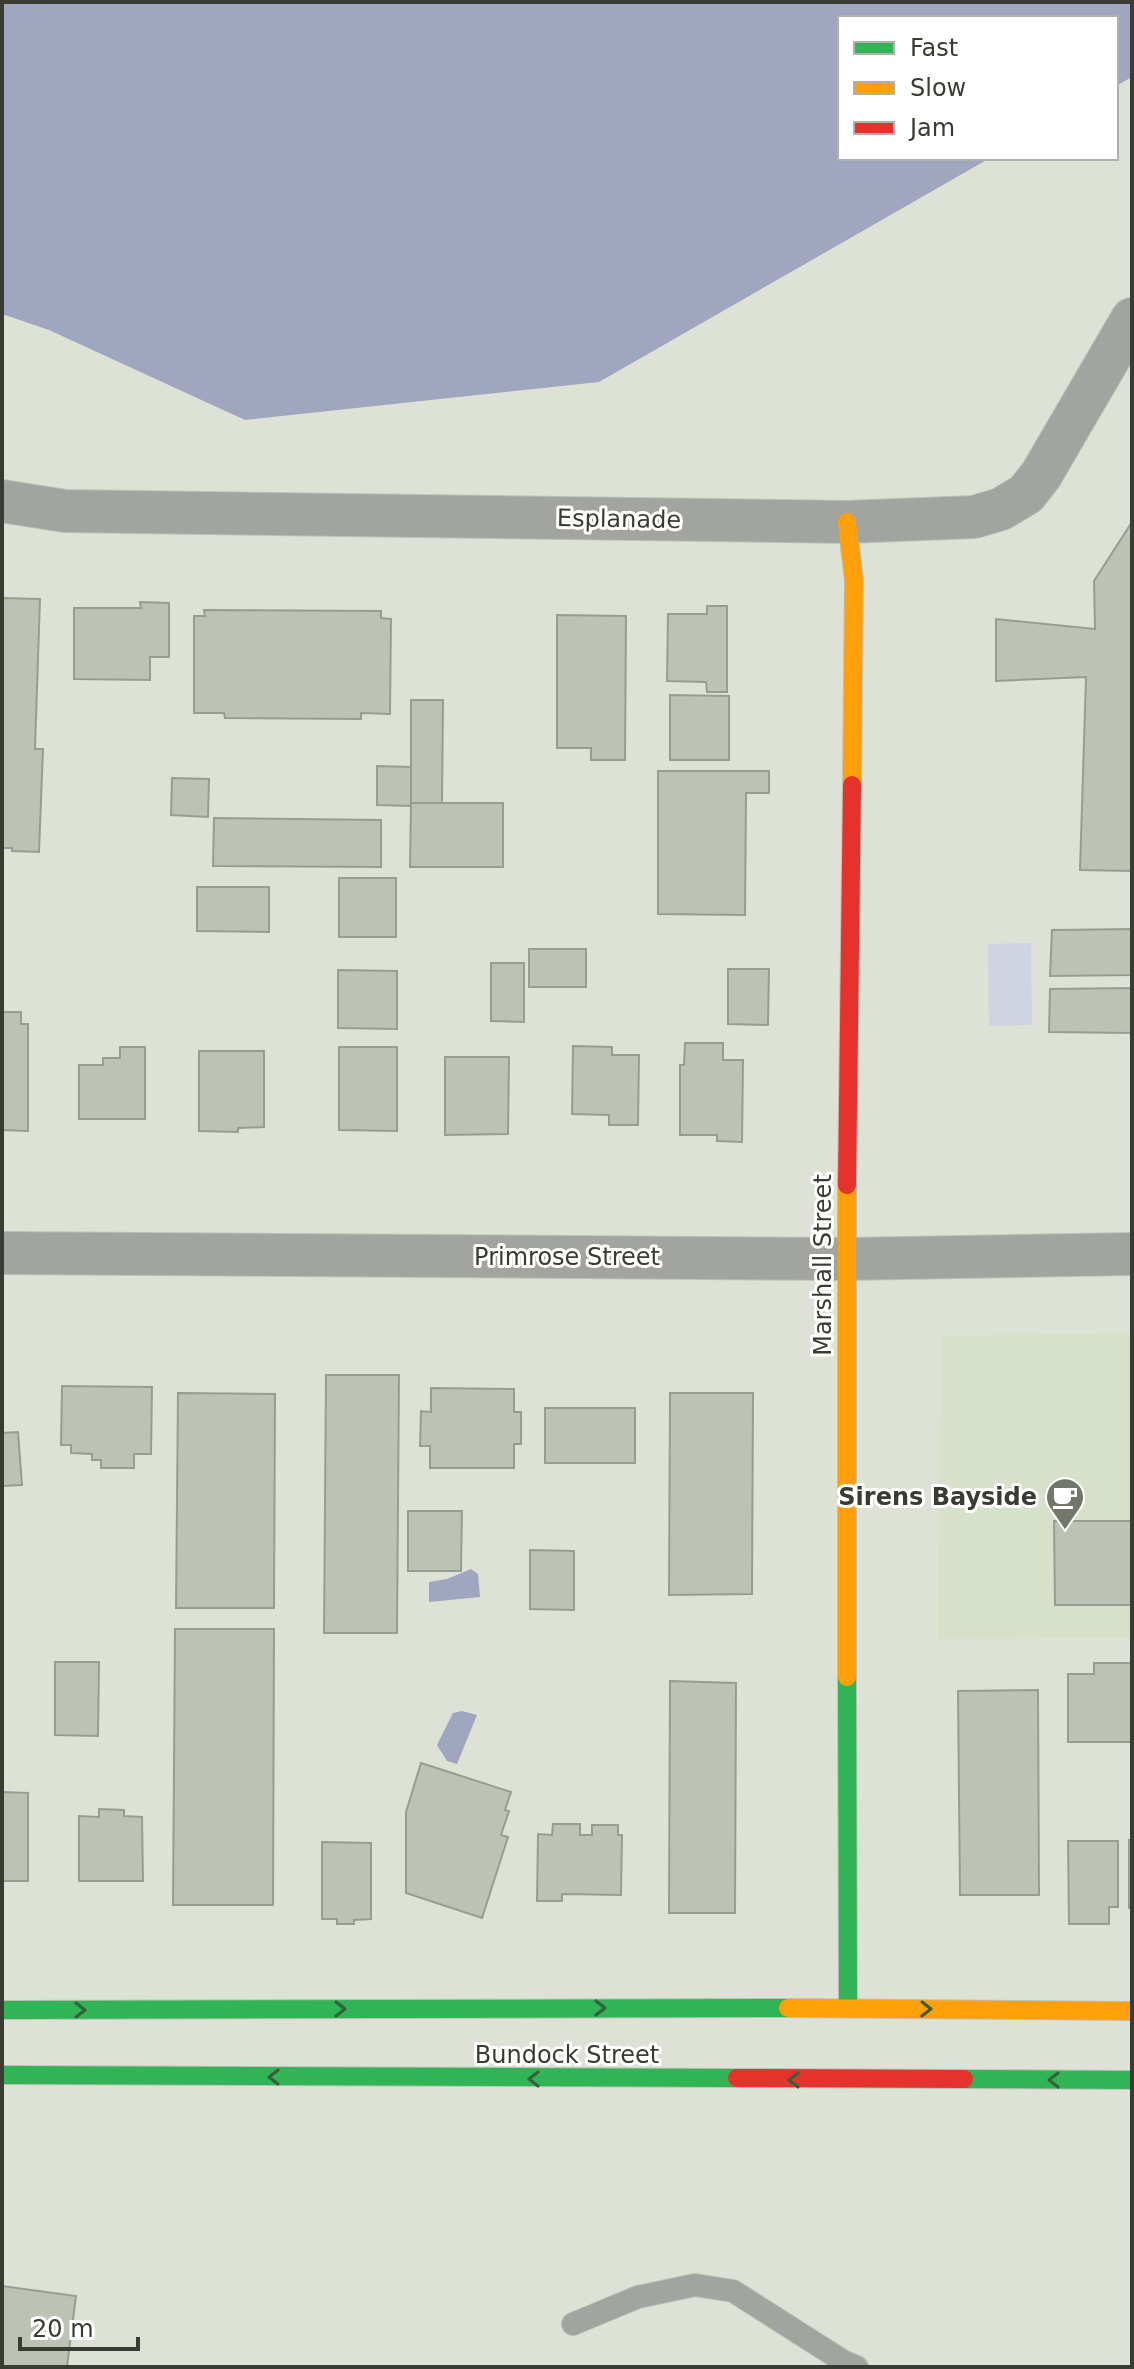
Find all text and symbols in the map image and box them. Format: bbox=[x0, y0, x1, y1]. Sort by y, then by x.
legend bbox=[838, 16, 1118, 160]
text: Fast bbox=[910, 34, 958, 62]
text: Slow bbox=[910, 74, 966, 102]
text: Jam bbox=[908, 114, 955, 142]
street label: Esplanade bbox=[557, 504, 681, 534]
street label: Marshall Street bbox=[809, 1174, 837, 1356]
street label: Primrose Street bbox=[474, 1243, 660, 1271]
cafe icon: Sirens Bayside bbox=[1044, 1476, 1086, 1531]
place label: Sirens Bayside bbox=[838, 1483, 1037, 1511]
one-way arrow bbox=[334, 2000, 347, 2018]
one-way arrow bbox=[594, 2000, 607, 2017]
one-way arrow bbox=[920, 2000, 933, 2018]
one-way arrow bbox=[74, 2001, 87, 2019]
street label: Bundock Street bbox=[475, 2041, 659, 2069]
one-way arrow bbox=[267, 2068, 280, 2086]
one-way arrow bbox=[527, 2070, 540, 2088]
one-way arrow bbox=[787, 2071, 800, 2089]
one-way arrow bbox=[1047, 2071, 1060, 2089]
scale bar bbox=[20, 2301, 138, 2351]
text: 20 m bbox=[32, 2315, 94, 2343]

